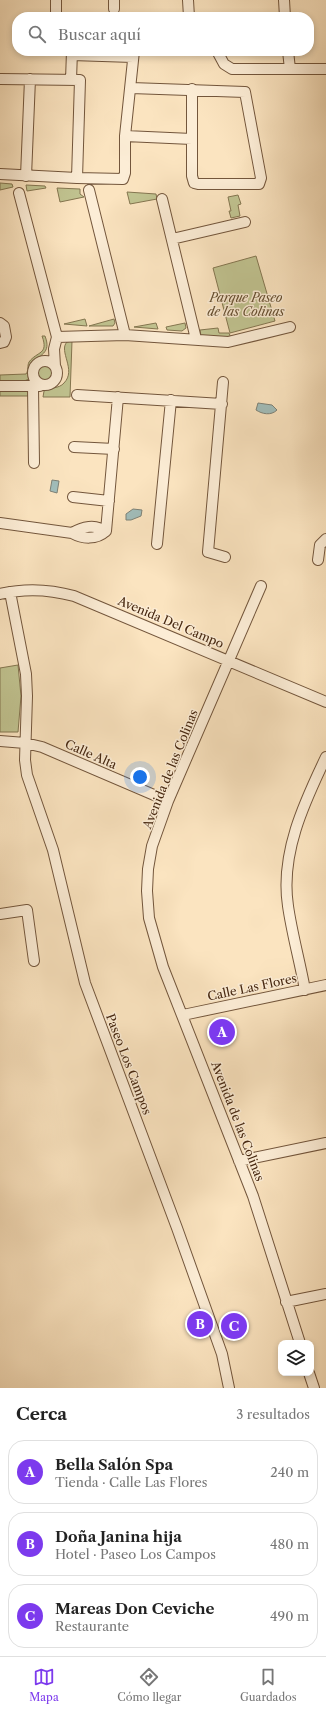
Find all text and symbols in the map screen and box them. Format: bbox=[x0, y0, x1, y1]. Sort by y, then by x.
search box bbox=[12, 12, 314, 56]
icon: search bbox=[26, 23, 48, 45]
text: Buscar aquí bbox=[58, 25, 141, 44]
park label: Parque Paseo de las Colinas bbox=[207, 290, 285, 319]
street label: Avenida Del Campo bbox=[115, 593, 226, 651]
street label: Avenida de las Colinas bbox=[139, 707, 201, 832]
street label: Calle Alta bbox=[63, 736, 120, 772]
your location bbox=[130, 767, 150, 787]
street label: Calle Las Flores bbox=[206, 970, 298, 1004]
street label: Paseo Los Campos bbox=[103, 1011, 155, 1117]
pin: A bbox=[209, 1017, 235, 1047]
street label: Avenida de las Colinas bbox=[208, 1058, 268, 1183]
pin: B bbox=[187, 1309, 213, 1339]
pin: C bbox=[221, 1311, 247, 1341]
map controls bbox=[278, 1340, 314, 1376]
button: layers bbox=[278, 1340, 314, 1376]
text: Cerca bbox=[16, 1404, 67, 1424]
text: 3 resultados bbox=[236, 1406, 310, 1422]
text: Bella Salón Spa bbox=[55, 1455, 173, 1474]
text: A bbox=[25, 1464, 35, 1480]
text: 240 m bbox=[270, 1464, 309, 1480]
text: Tienda · Calle Las Flores bbox=[55, 1474, 207, 1490]
text: Doña Janina hija bbox=[55, 1527, 182, 1546]
text: B bbox=[25, 1536, 35, 1552]
text: 480 m bbox=[270, 1536, 309, 1552]
text: Hotel · Paseo Los Campos bbox=[55, 1546, 216, 1562]
text: Mareas Don Ceviche bbox=[55, 1599, 214, 1618]
text: C bbox=[25, 1608, 35, 1624]
text: 490 m bbox=[270, 1608, 309, 1624]
text: Restaurante bbox=[55, 1618, 129, 1634]
tab: Mapa bbox=[29, 1666, 59, 1704]
tab: Cómo llegar bbox=[117, 1666, 181, 1704]
tab: Guardados bbox=[240, 1666, 297, 1704]

